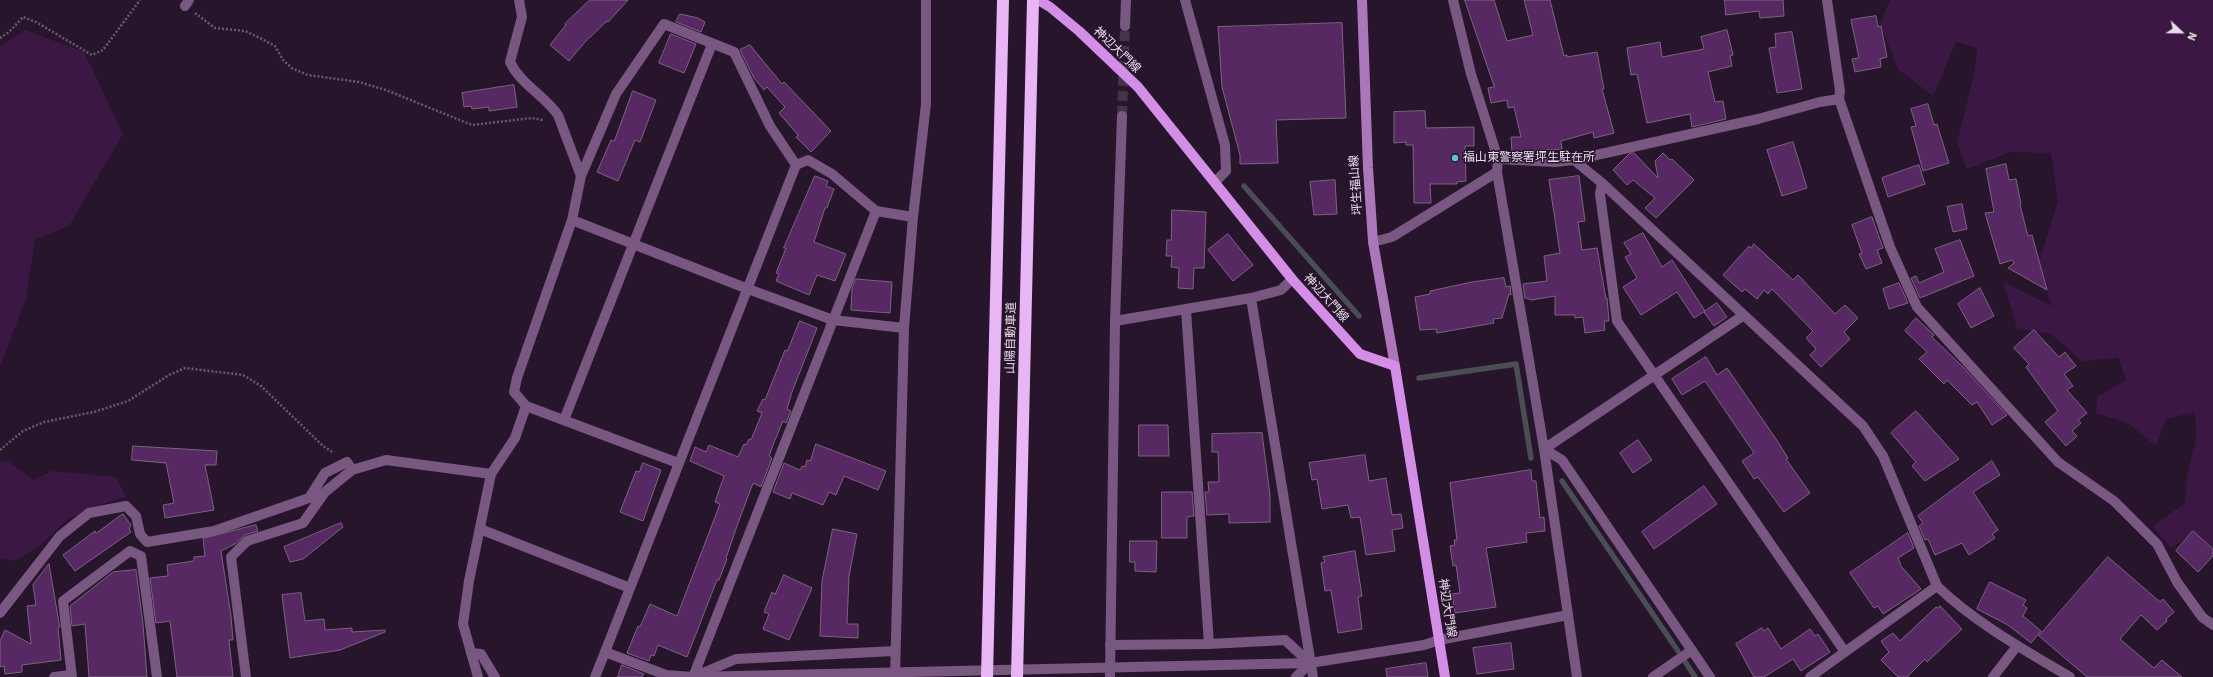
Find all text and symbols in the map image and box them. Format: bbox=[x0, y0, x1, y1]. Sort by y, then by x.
north arrow bbox=[2161, 12, 2201, 52]
street label: 神辺大門線 bbox=[1090, 24, 1144, 76]
text: N bbox=[2184, 30, 2200, 43]
place label: 福山東警察署坪生駐在所 bbox=[1463, 151, 1595, 165]
marker: 福山東警察署坪生駐在所 bbox=[1450, 153, 1460, 163]
street label: 坪生福山線 bbox=[1347, 155, 1365, 215]
street label: 神辺大門線 bbox=[1301, 271, 1351, 325]
street label: 山陽自動車道 bbox=[1003, 302, 1019, 374]
street label: 神辺大門線 bbox=[1435, 577, 1459, 639]

